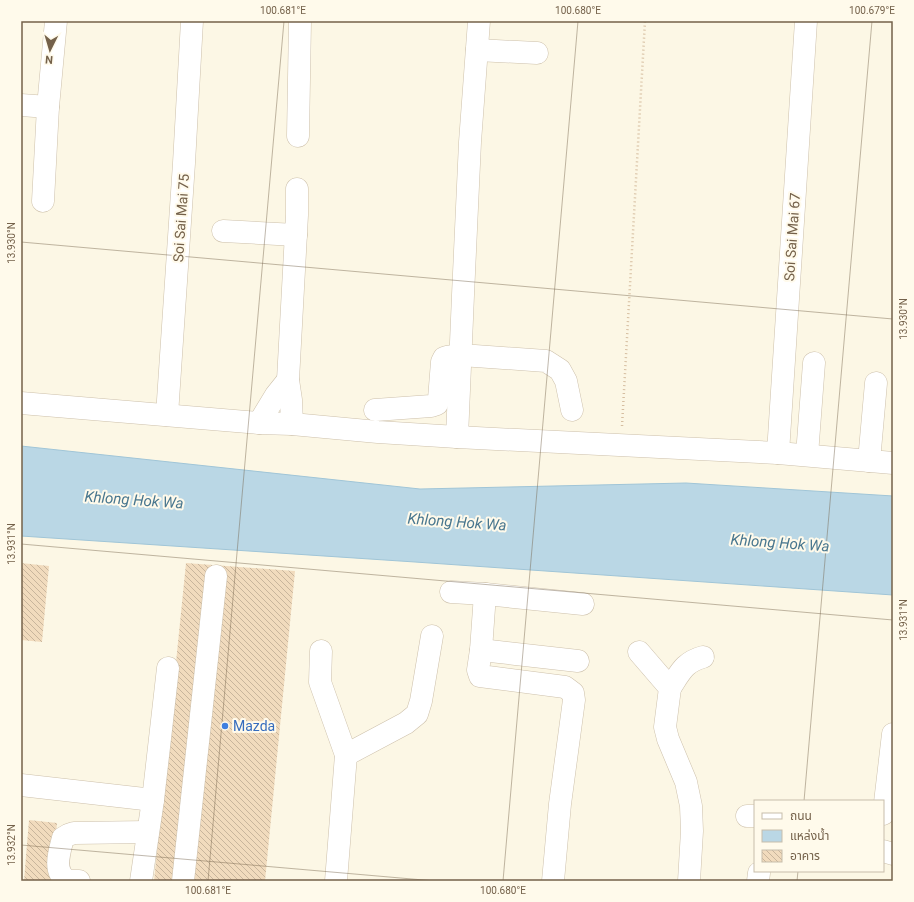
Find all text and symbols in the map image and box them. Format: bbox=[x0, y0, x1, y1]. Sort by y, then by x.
text: 100.681°E bbox=[260, 5, 306, 16]
text: 100.680°E bbox=[555, 5, 601, 16]
text: 100.679°E bbox=[849, 5, 895, 16]
north arrow bbox=[30, 30, 70, 70]
text: N bbox=[45, 53, 54, 66]
street label: Soi Sai Mai 75 bbox=[170, 173, 192, 263]
street label: Soi Sai Mai 67 bbox=[781, 192, 803, 282]
text: 13.930°N bbox=[6, 222, 17, 264]
text: 13.930°N bbox=[898, 298, 909, 340]
water label: Khlong Hok Wa bbox=[84, 488, 184, 512]
water label: Khlong Hok Wa bbox=[407, 510, 507, 534]
text: 13.931°N bbox=[6, 523, 17, 565]
water label: Khlong Hok Wa bbox=[730, 531, 830, 555]
text: 13.931°N bbox=[898, 599, 909, 641]
place label: Mazda bbox=[233, 718, 275, 734]
marker: Mazda bbox=[220, 721, 230, 731]
legend bbox=[754, 800, 884, 872]
text: ถนน bbox=[790, 809, 812, 823]
text: 13.932°N bbox=[6, 824, 17, 866]
text: แหล่งน้ำ bbox=[790, 827, 829, 843]
text: อาคาร bbox=[790, 849, 820, 863]
text: 100.681°E bbox=[185, 885, 231, 896]
text: 100.680°E bbox=[480, 885, 526, 896]

